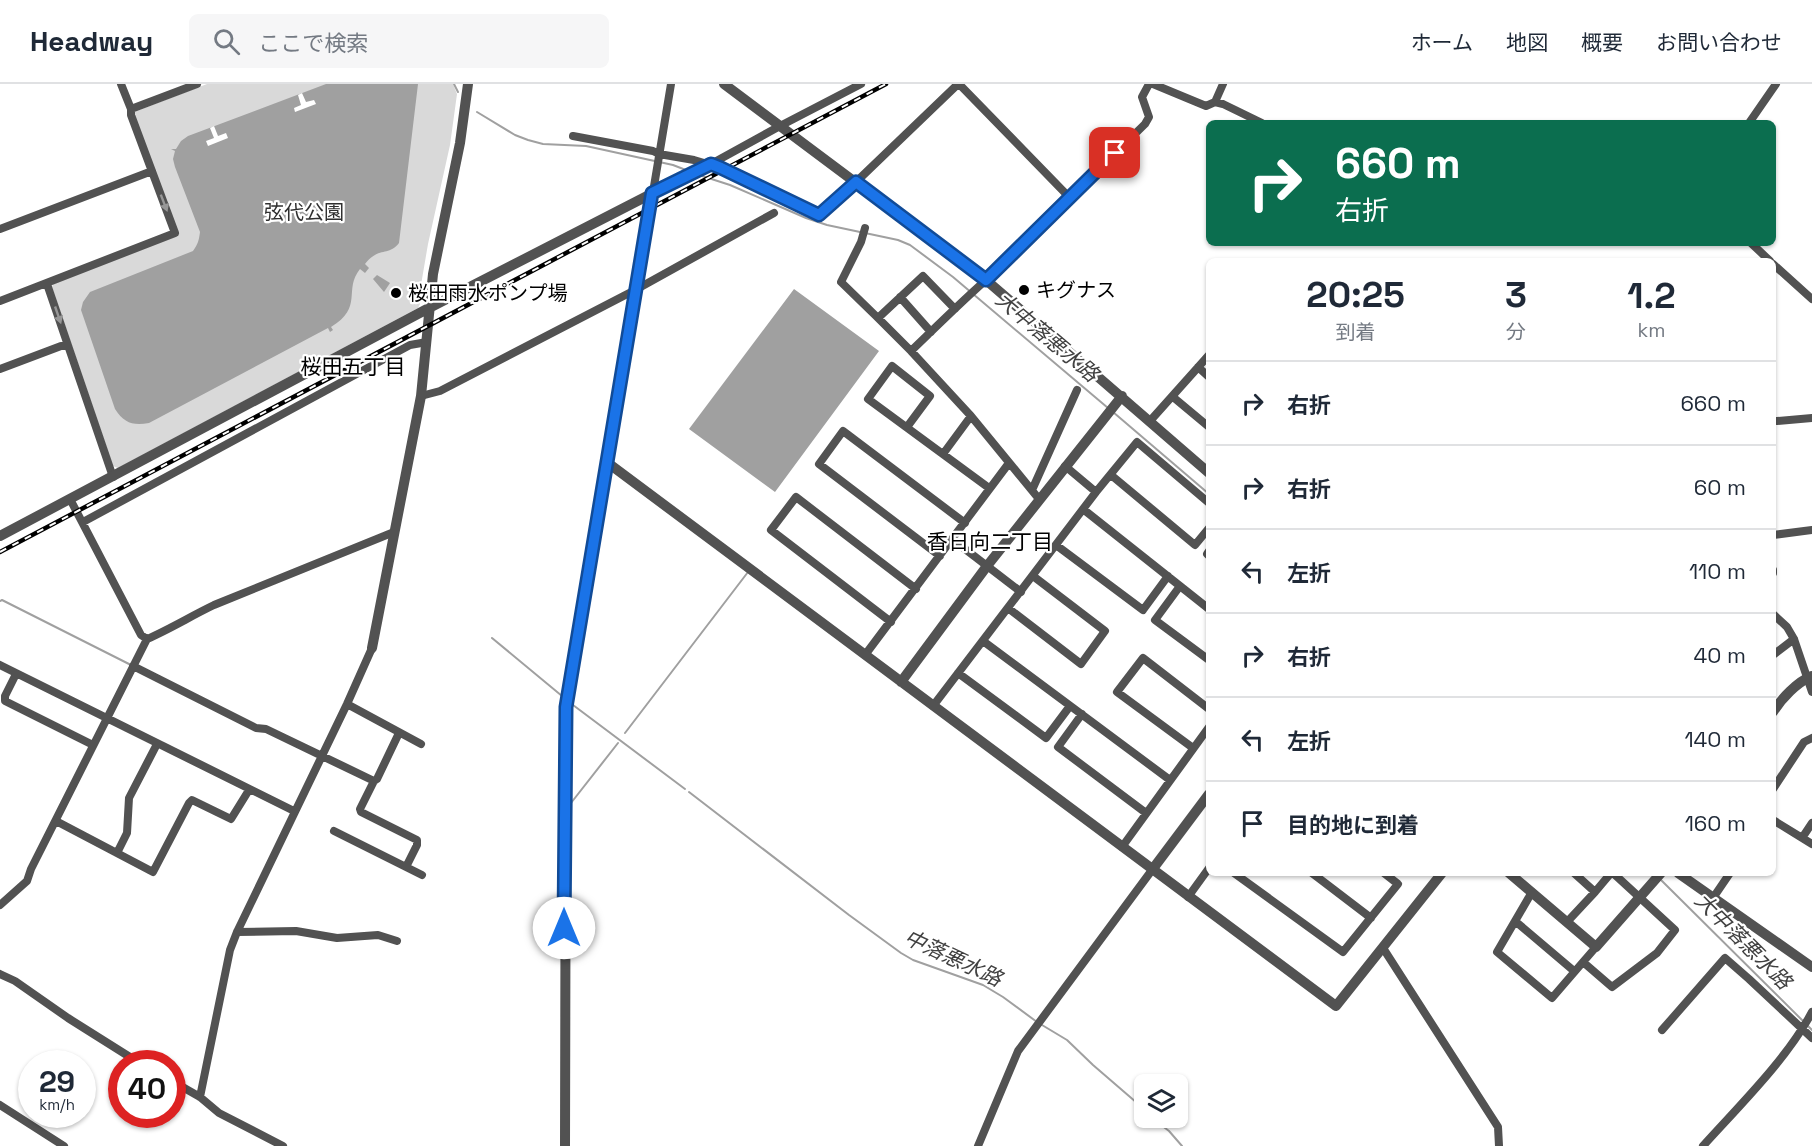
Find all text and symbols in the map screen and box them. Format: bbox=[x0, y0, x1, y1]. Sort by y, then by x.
search box bbox=[189, 14, 609, 68]
text: Headway bbox=[30, 23, 153, 59]
icon: search bbox=[210, 25, 243, 58]
text: ここで検索 bbox=[258, 29, 368, 57]
text: ホーム bbox=[1411, 29, 1473, 56]
text: 地図 bbox=[1506, 29, 1548, 56]
text: 概要 bbox=[1581, 29, 1623, 56]
text: お問い合わせ bbox=[1656, 29, 1782, 56]
pin bbox=[1089, 127, 1140, 178]
icon: arrive bbox=[1098, 136, 1131, 169]
text: 660 m bbox=[1335, 137, 1461, 190]
icon: right bbox=[1236, 144, 1314, 222]
text: 右折 bbox=[1335, 193, 1389, 228]
one-way arrow bbox=[160, 194, 170, 212]
park label: 弦代公園 bbox=[264, 199, 344, 225]
text: 20:25 bbox=[1306, 272, 1405, 318]
text: 3 bbox=[1505, 272, 1527, 318]
text: 1.2 bbox=[1627, 273, 1676, 319]
place label: キグナス bbox=[1036, 277, 1116, 303]
place label: 桜田雨水ポンプ場 bbox=[408, 280, 567, 306]
marker: キグナス bbox=[1017, 283, 1031, 297]
marker: 桜田雨水ポンプ場 bbox=[389, 286, 403, 300]
water label: 大中落悪水路 bbox=[990, 286, 1106, 389]
one-way arrow bbox=[53, 306, 63, 324]
text: km bbox=[1637, 317, 1665, 343]
text: 到着 bbox=[1336, 319, 1376, 345]
text: 分 bbox=[1506, 319, 1526, 345]
district label: 桜田五丁目 bbox=[301, 353, 406, 380]
icon: right bbox=[1236, 387, 1269, 420]
text: 660 m bbox=[1680, 389, 1746, 417]
text: 右折 bbox=[1287, 391, 1331, 419]
icon: right bbox=[1236, 471, 1269, 504]
text: 60 m bbox=[1694, 473, 1746, 501]
text: 右折 bbox=[1287, 475, 1331, 503]
district label: 香日向二丁目 bbox=[927, 528, 1053, 555]
icon: left bbox=[1236, 555, 1269, 588]
text: 110 m bbox=[1689, 557, 1746, 585]
text: 左折 bbox=[1287, 559, 1331, 587]
icon: right bbox=[1236, 639, 1269, 672]
text: 40 m bbox=[1694, 641, 1746, 669]
text: 右折 bbox=[1287, 643, 1331, 671]
icon: left bbox=[1236, 723, 1269, 756]
text: 140 m bbox=[1684, 725, 1746, 753]
text: 左折 bbox=[1287, 727, 1331, 755]
icon: arrive bbox=[1236, 807, 1269, 840]
text: 160 m bbox=[1685, 809, 1746, 837]
text: 目的地に到着 bbox=[1287, 811, 1419, 839]
water label: 大中落悪水路 bbox=[1689, 887, 1799, 996]
position arrow bbox=[532, 896, 596, 960]
water label: 中落悪水路 bbox=[900, 923, 1008, 993]
speed limit sign: 40 bbox=[108, 1050, 186, 1128]
text: 29 bbox=[39, 1062, 75, 1101]
map controls bbox=[1134, 1074, 1188, 1128]
button: layers bbox=[1134, 1074, 1188, 1128]
text: km/h bbox=[39, 1095, 75, 1114]

